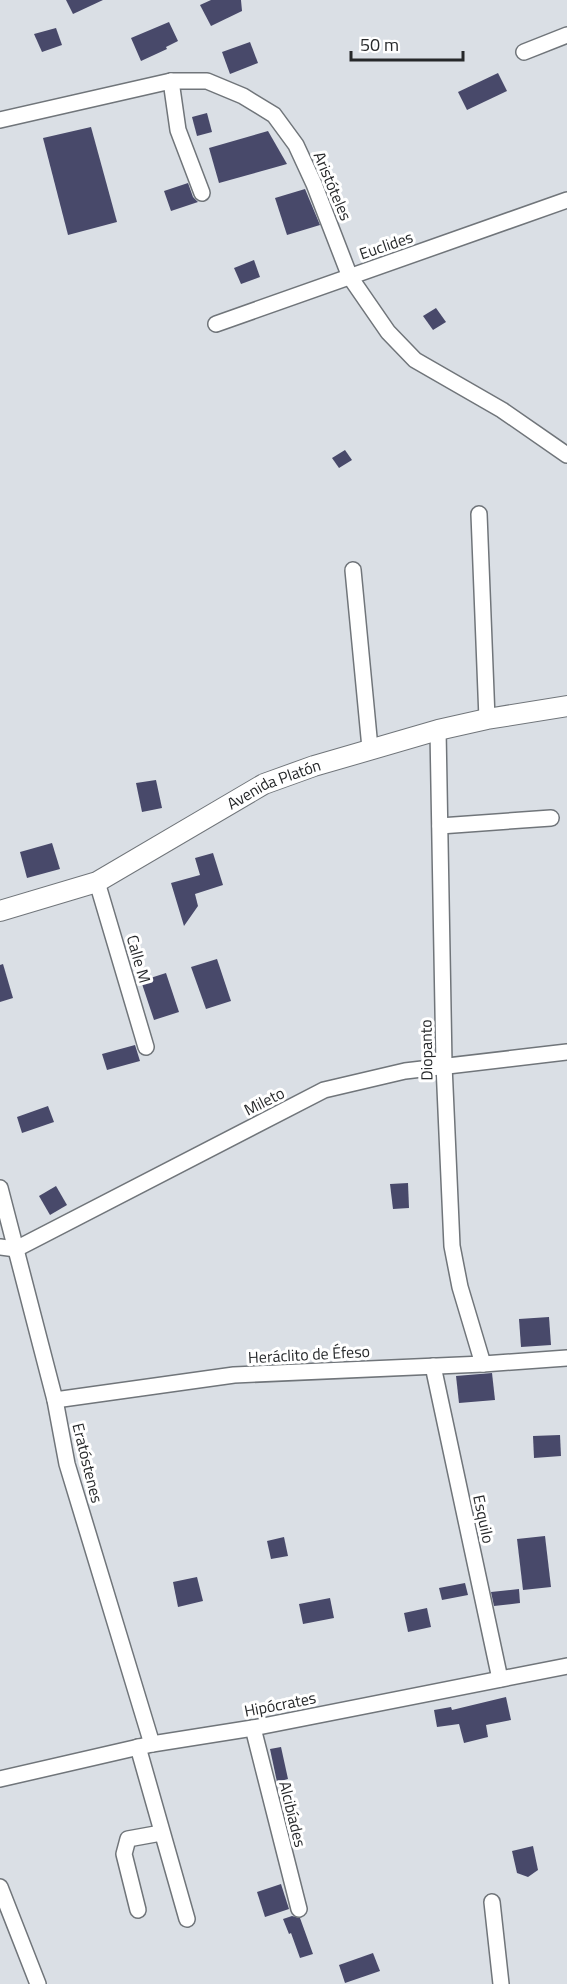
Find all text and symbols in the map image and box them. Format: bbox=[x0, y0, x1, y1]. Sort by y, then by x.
scale bar bbox=[351, 24, 464, 62]
text: 50 m bbox=[360, 31, 399, 58]
street label: Aristóteles bbox=[308, 148, 358, 224]
street label: Euclides bbox=[356, 225, 416, 265]
street label: Avenida Platón bbox=[222, 753, 324, 815]
street label: Calle M bbox=[121, 932, 157, 986]
street label: Diopanto bbox=[413, 1019, 439, 1081]
street label: Mileto bbox=[240, 1081, 288, 1121]
street label: Heráclito de Éfeso bbox=[247, 1339, 371, 1369]
street label: Eratóstenes bbox=[66, 1420, 110, 1506]
street label: Esquilo bbox=[467, 1493, 501, 1545]
street label: Hipócrates bbox=[242, 1685, 318, 1723]
street label: Alcibíades bbox=[273, 1778, 313, 1850]

